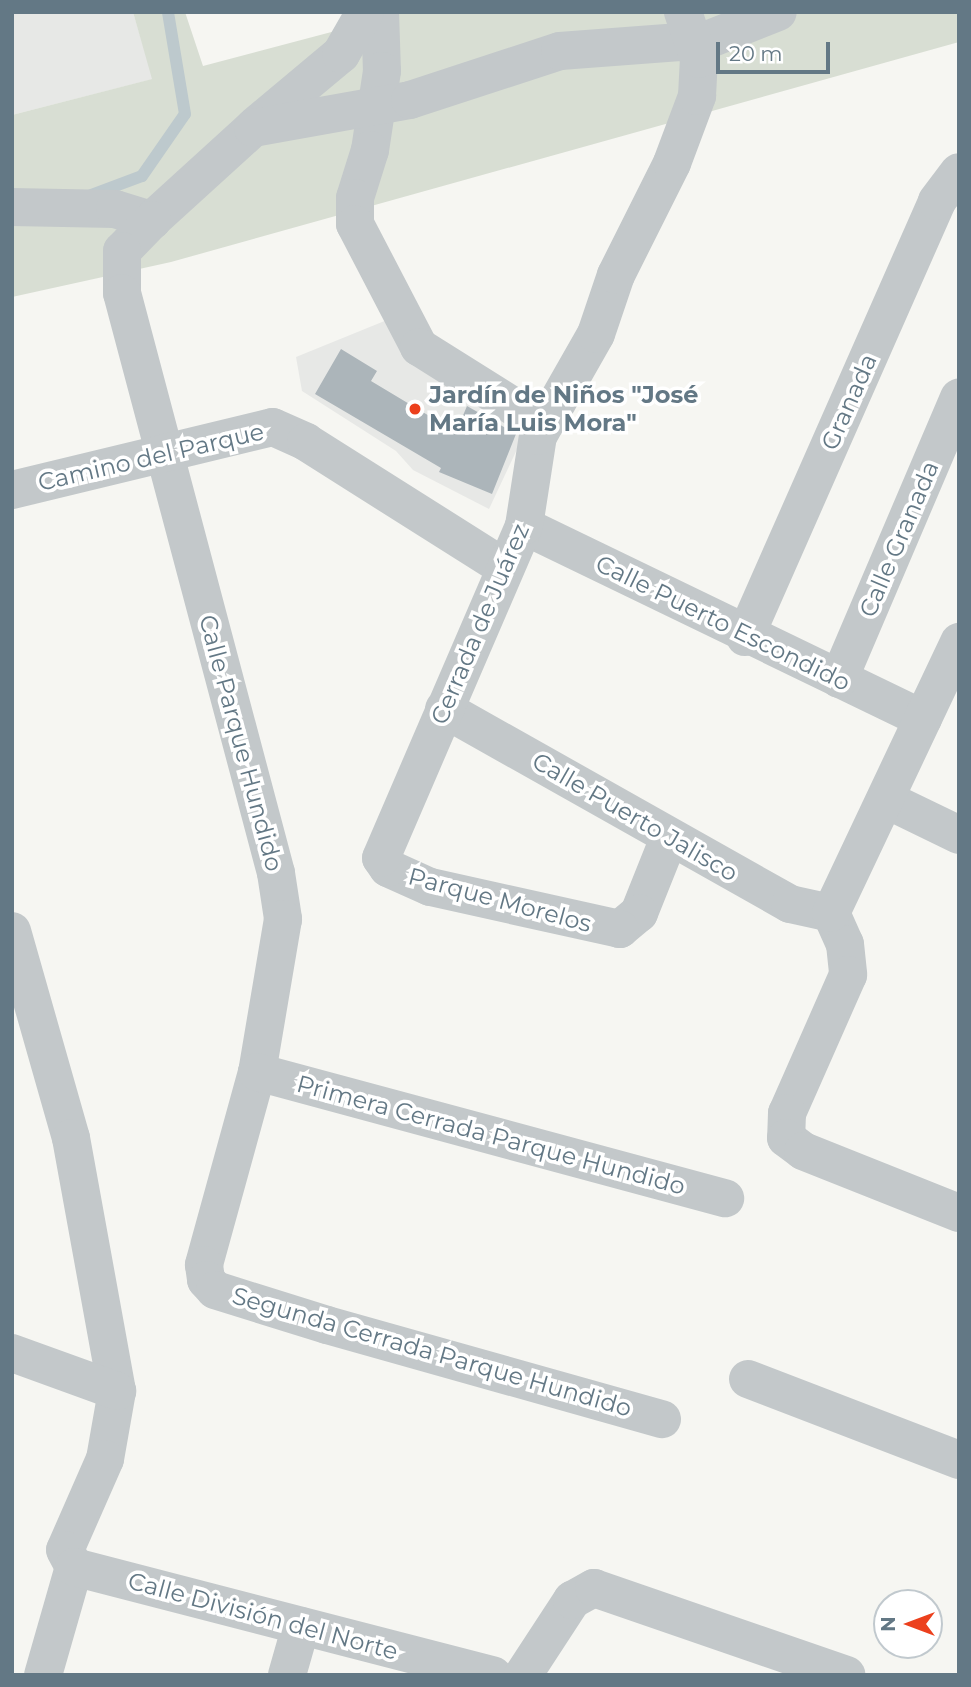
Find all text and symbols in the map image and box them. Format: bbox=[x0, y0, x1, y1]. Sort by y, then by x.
scale bar bbox=[719, 28, 833, 72]
text: 20 m bbox=[729, 41, 783, 66]
street label: Granada bbox=[815, 349, 883, 455]
place label: Jardín de Niños "José María Luis Mora" bbox=[429, 381, 698, 437]
marker: Jardín de Niños "José María Luis Mora" bbox=[407, 401, 423, 417]
street label: Camino del Parque bbox=[35, 417, 267, 497]
street label: Calle Granada bbox=[853, 457, 945, 621]
street label: Cerrada de Juárez bbox=[425, 519, 535, 729]
street label: Calle Puerto Escondido bbox=[591, 549, 855, 697]
street label: Calle Parque Hundido bbox=[193, 612, 289, 874]
street label: Calle Puerto Jalisco bbox=[527, 746, 743, 888]
street label: Parque Morelos bbox=[405, 862, 595, 938]
street label: Primera Cerrada Parque Hundido bbox=[294, 1069, 688, 1201]
street label: Segunda Cerrada Parque Hundido bbox=[229, 1281, 635, 1423]
street label: Calle División del Norte bbox=[125, 1566, 401, 1666]
north arrow bbox=[873, 1589, 943, 1659]
text: N bbox=[877, 1616, 900, 1632]

